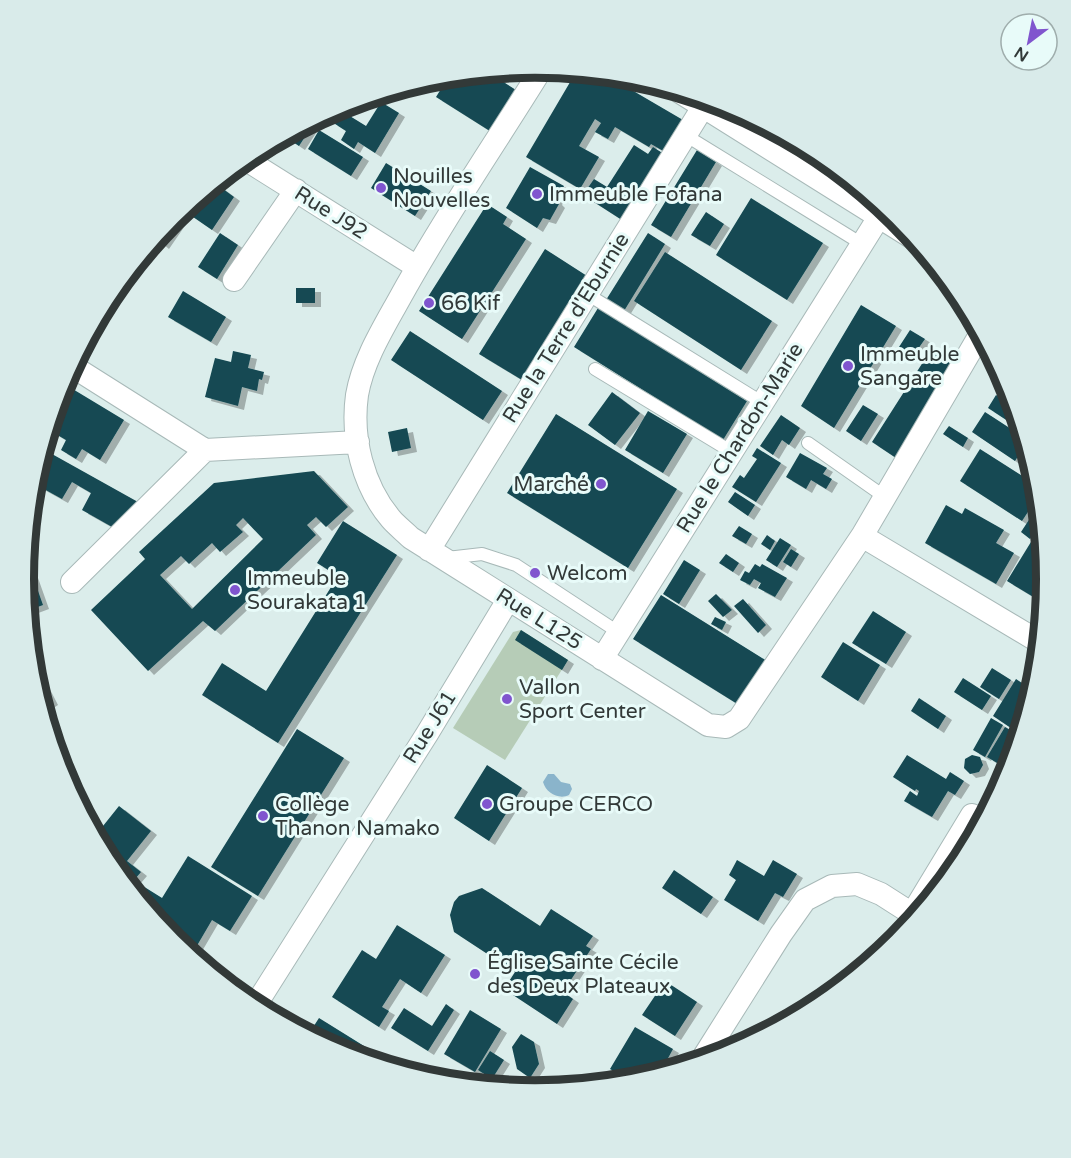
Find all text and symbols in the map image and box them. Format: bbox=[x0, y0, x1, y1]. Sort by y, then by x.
north arrow bbox=[999, 12, 1059, 72]
text: N bbox=[1011, 42, 1032, 66]
place label: Nouilles Nouvelles bbox=[393, 164, 490, 213]
street label: Rue J92 bbox=[290, 181, 372, 245]
marker: Nouilles Nouvelles bbox=[374, 181, 388, 195]
place label: Immeuble Fofana bbox=[549, 182, 723, 207]
marker: Immeuble Fofana bbox=[530, 187, 544, 201]
street label: Rue la Terre d'Eburnie bbox=[497, 228, 635, 428]
place label: 66 Kif bbox=[441, 291, 500, 316]
marker: 66 Kif bbox=[422, 296, 436, 310]
street label: Rue le Chardon-Marie bbox=[671, 338, 809, 538]
place label: Immeuble Sangare bbox=[860, 342, 959, 391]
marker: Immeuble Sangare bbox=[841, 359, 855, 373]
place label: Marché bbox=[513, 472, 589, 497]
marker: Marché bbox=[594, 477, 608, 491]
place label: Welcom bbox=[547, 561, 628, 586]
place label: Immeuble Sourakata 1 bbox=[247, 566, 367, 615]
marker: Welcom bbox=[528, 566, 542, 580]
marker: Immeuble Sourakata 1 bbox=[228, 583, 242, 597]
street label: Rue L125 bbox=[491, 583, 587, 655]
place label: Vallon Sport Center bbox=[519, 675, 646, 724]
street label: Rue J61 bbox=[398, 686, 462, 768]
marker: Vallon Sport Center bbox=[500, 692, 514, 706]
place label: Collège Thanon Namako bbox=[275, 792, 440, 841]
place label: Groupe CERCO bbox=[499, 792, 653, 817]
marker: Groupe CERCO bbox=[480, 797, 494, 811]
marker: Collège Thanon Namako bbox=[256, 809, 270, 823]
place label: Église Sainte Cécile des Deux Plateaux bbox=[487, 950, 679, 999]
marker: Église Sainte Cécile des Deux Plateaux bbox=[468, 967, 482, 981]

